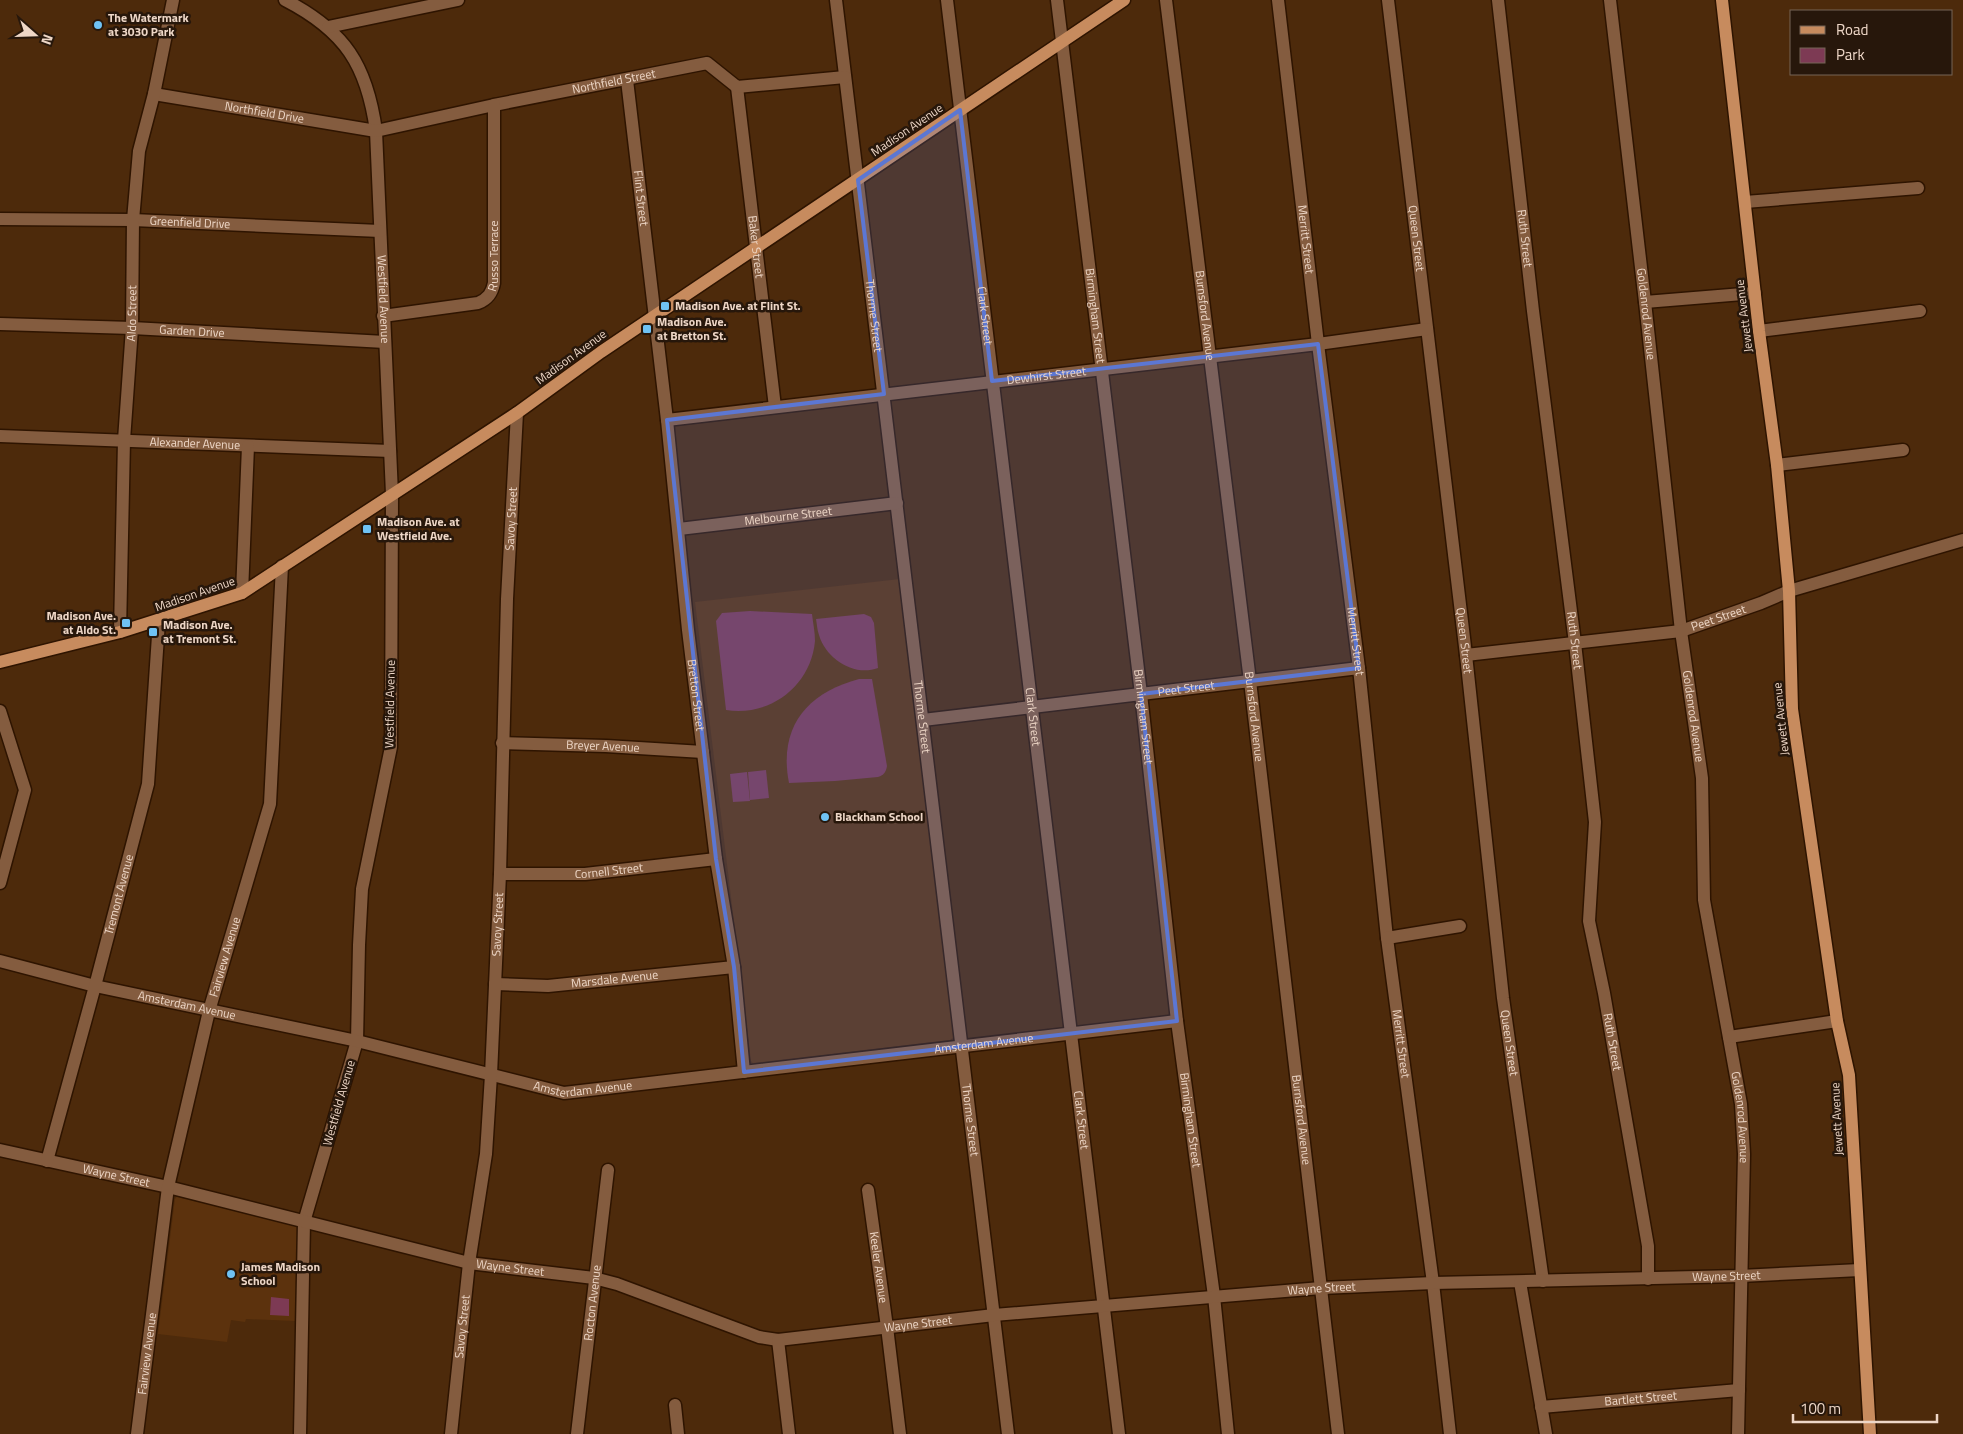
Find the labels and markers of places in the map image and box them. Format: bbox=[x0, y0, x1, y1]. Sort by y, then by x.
place label: The Watermark at 3030 Park bbox=[108, 8, 189, 41]
marker: The Watermark at 3030 Park bbox=[92, 19, 104, 31]
place label: Madison Ave. at Flint St. bbox=[675, 296, 801, 315]
marker: Madison Ave. at Flint St. bbox=[659, 300, 671, 312]
place label: Madison Ave. at Bretton St. bbox=[657, 312, 727, 345]
marker: Madison Ave. at Bretton St. bbox=[641, 323, 653, 335]
place label: Madison Ave. at Westfield Ave. bbox=[377, 512, 460, 545]
marker: Madison Ave. at Westfield Ave. bbox=[361, 523, 373, 535]
place label: Madison Ave. at Aldo St. bbox=[46, 606, 116, 639]
place label: Madison Ave. at Tremont St. bbox=[163, 615, 236, 648]
marker: Madison Ave. at Aldo St. bbox=[120, 617, 132, 629]
marker: Madison Ave. at Tremont St. bbox=[147, 626, 159, 638]
place label: Blackham School bbox=[835, 807, 923, 826]
marker: Blackham School bbox=[819, 811, 831, 823]
place label: James Madison School bbox=[241, 1257, 320, 1290]
marker: James Madison School bbox=[225, 1268, 237, 1280]

